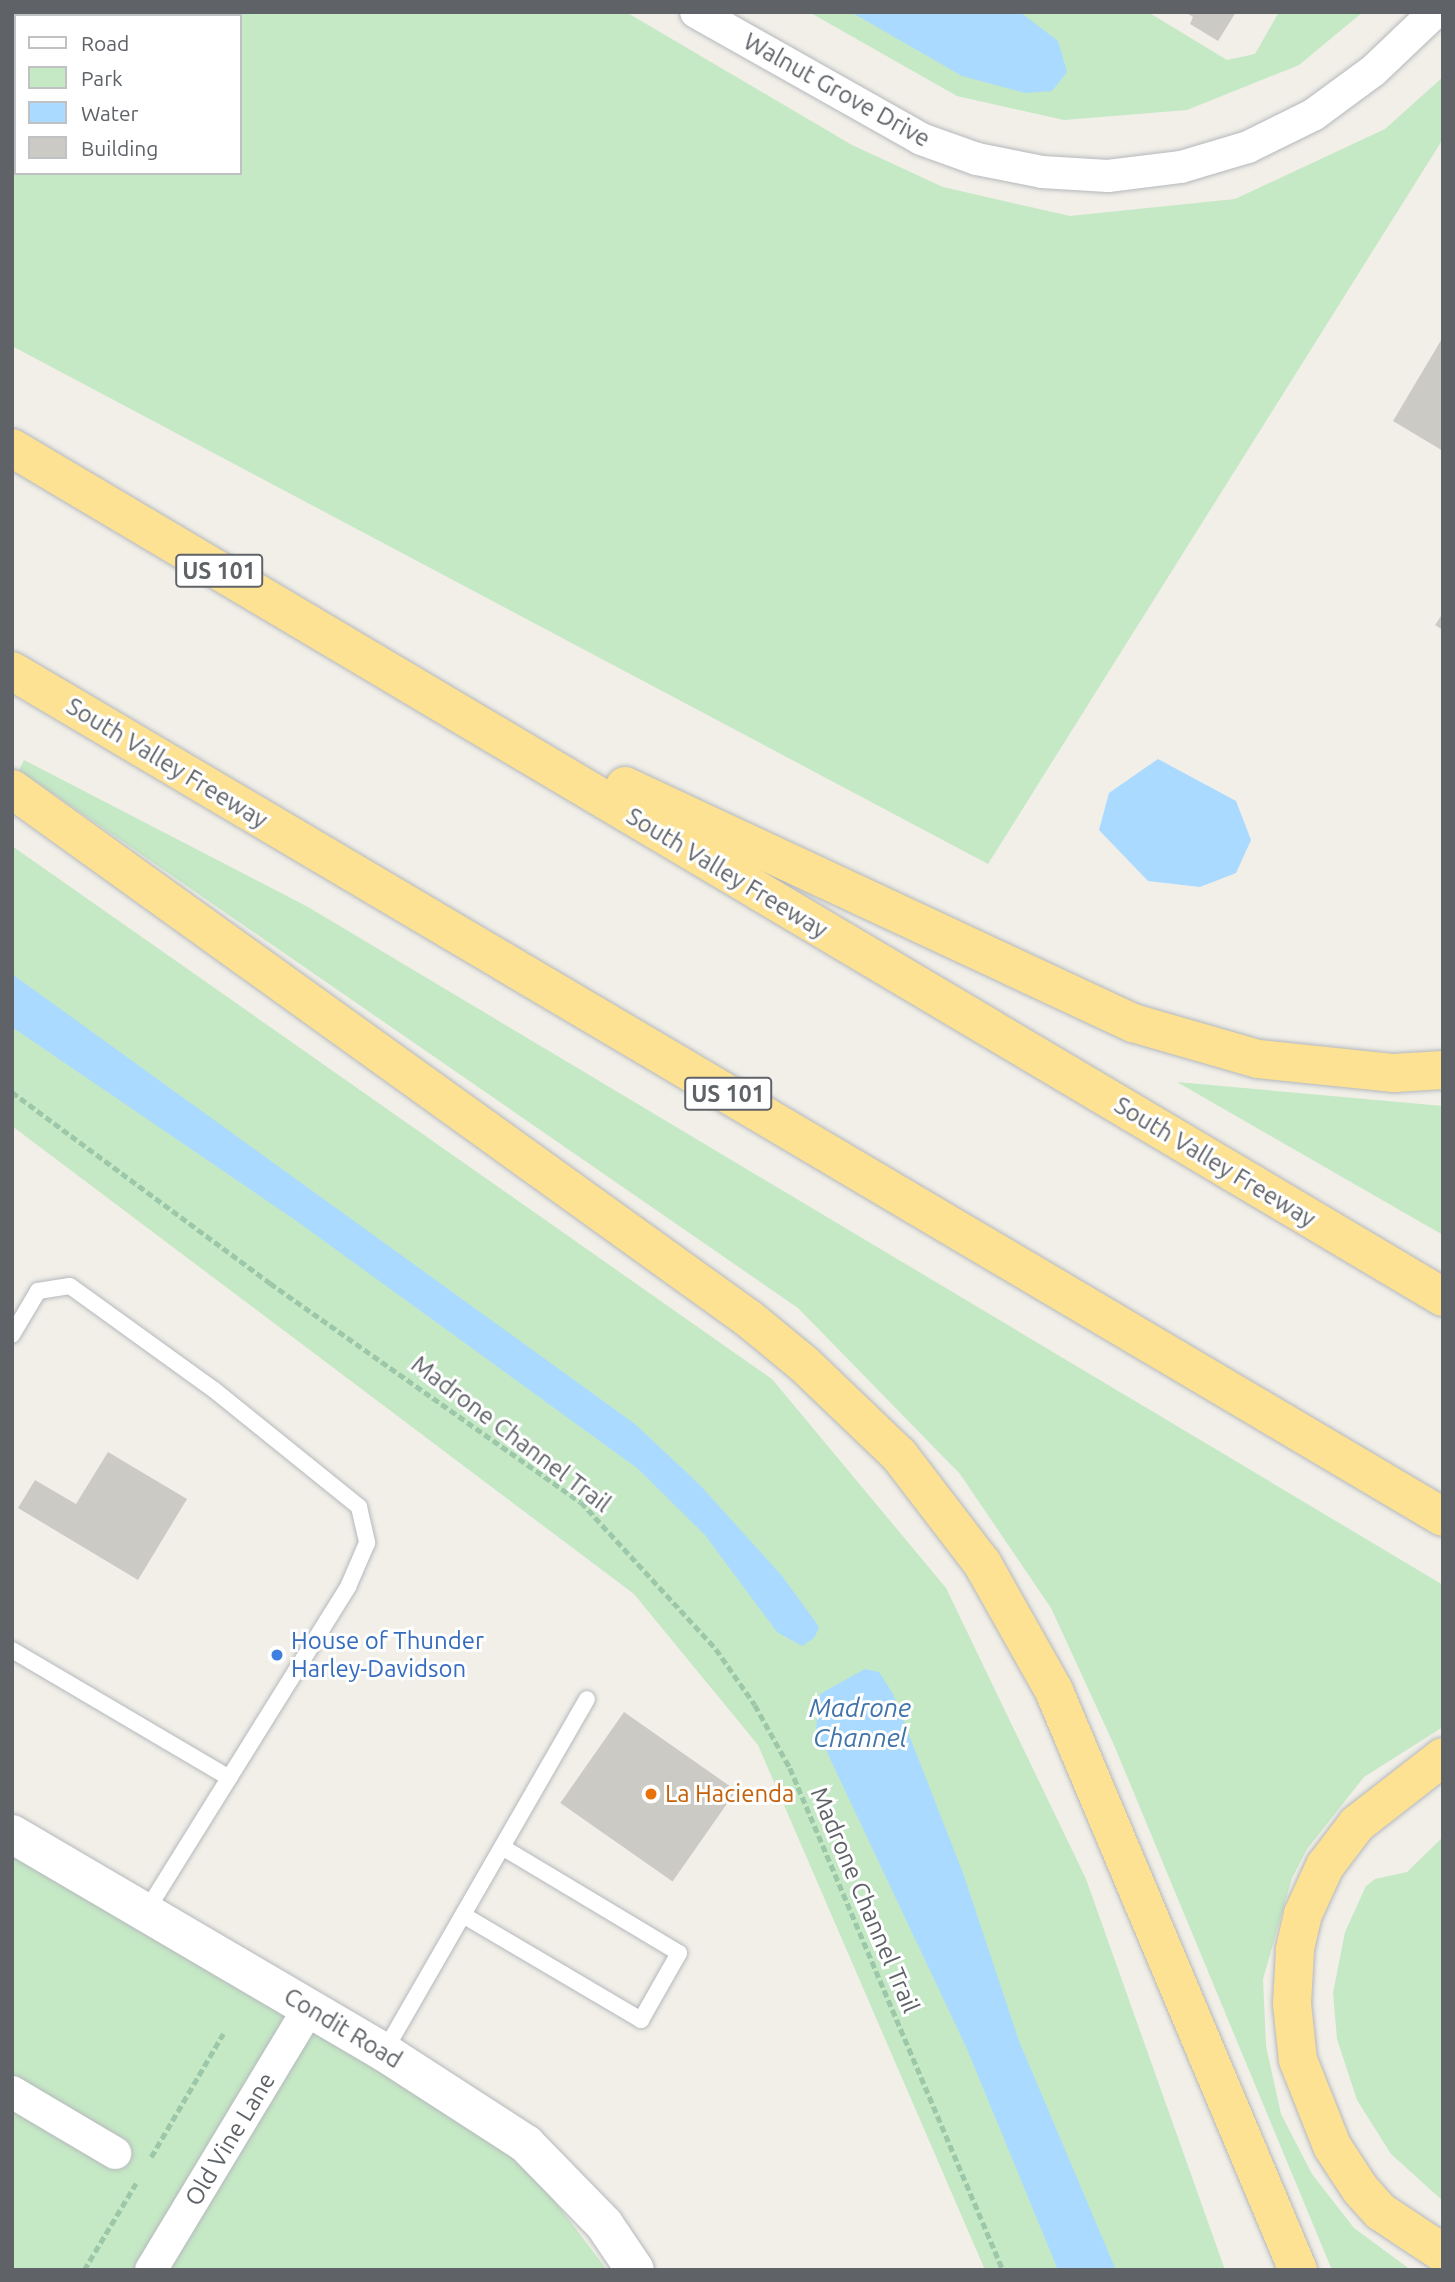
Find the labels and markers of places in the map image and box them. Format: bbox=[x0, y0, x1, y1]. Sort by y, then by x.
place label: House of Thunder Harley-Davidson bbox=[291, 1627, 484, 1683]
marker: House of Thunder Harley-Davidson bbox=[269, 1647, 285, 1663]
place label: La Hacienda bbox=[665, 1780, 794, 1808]
marker: La Hacienda bbox=[643, 1786, 659, 1802]

